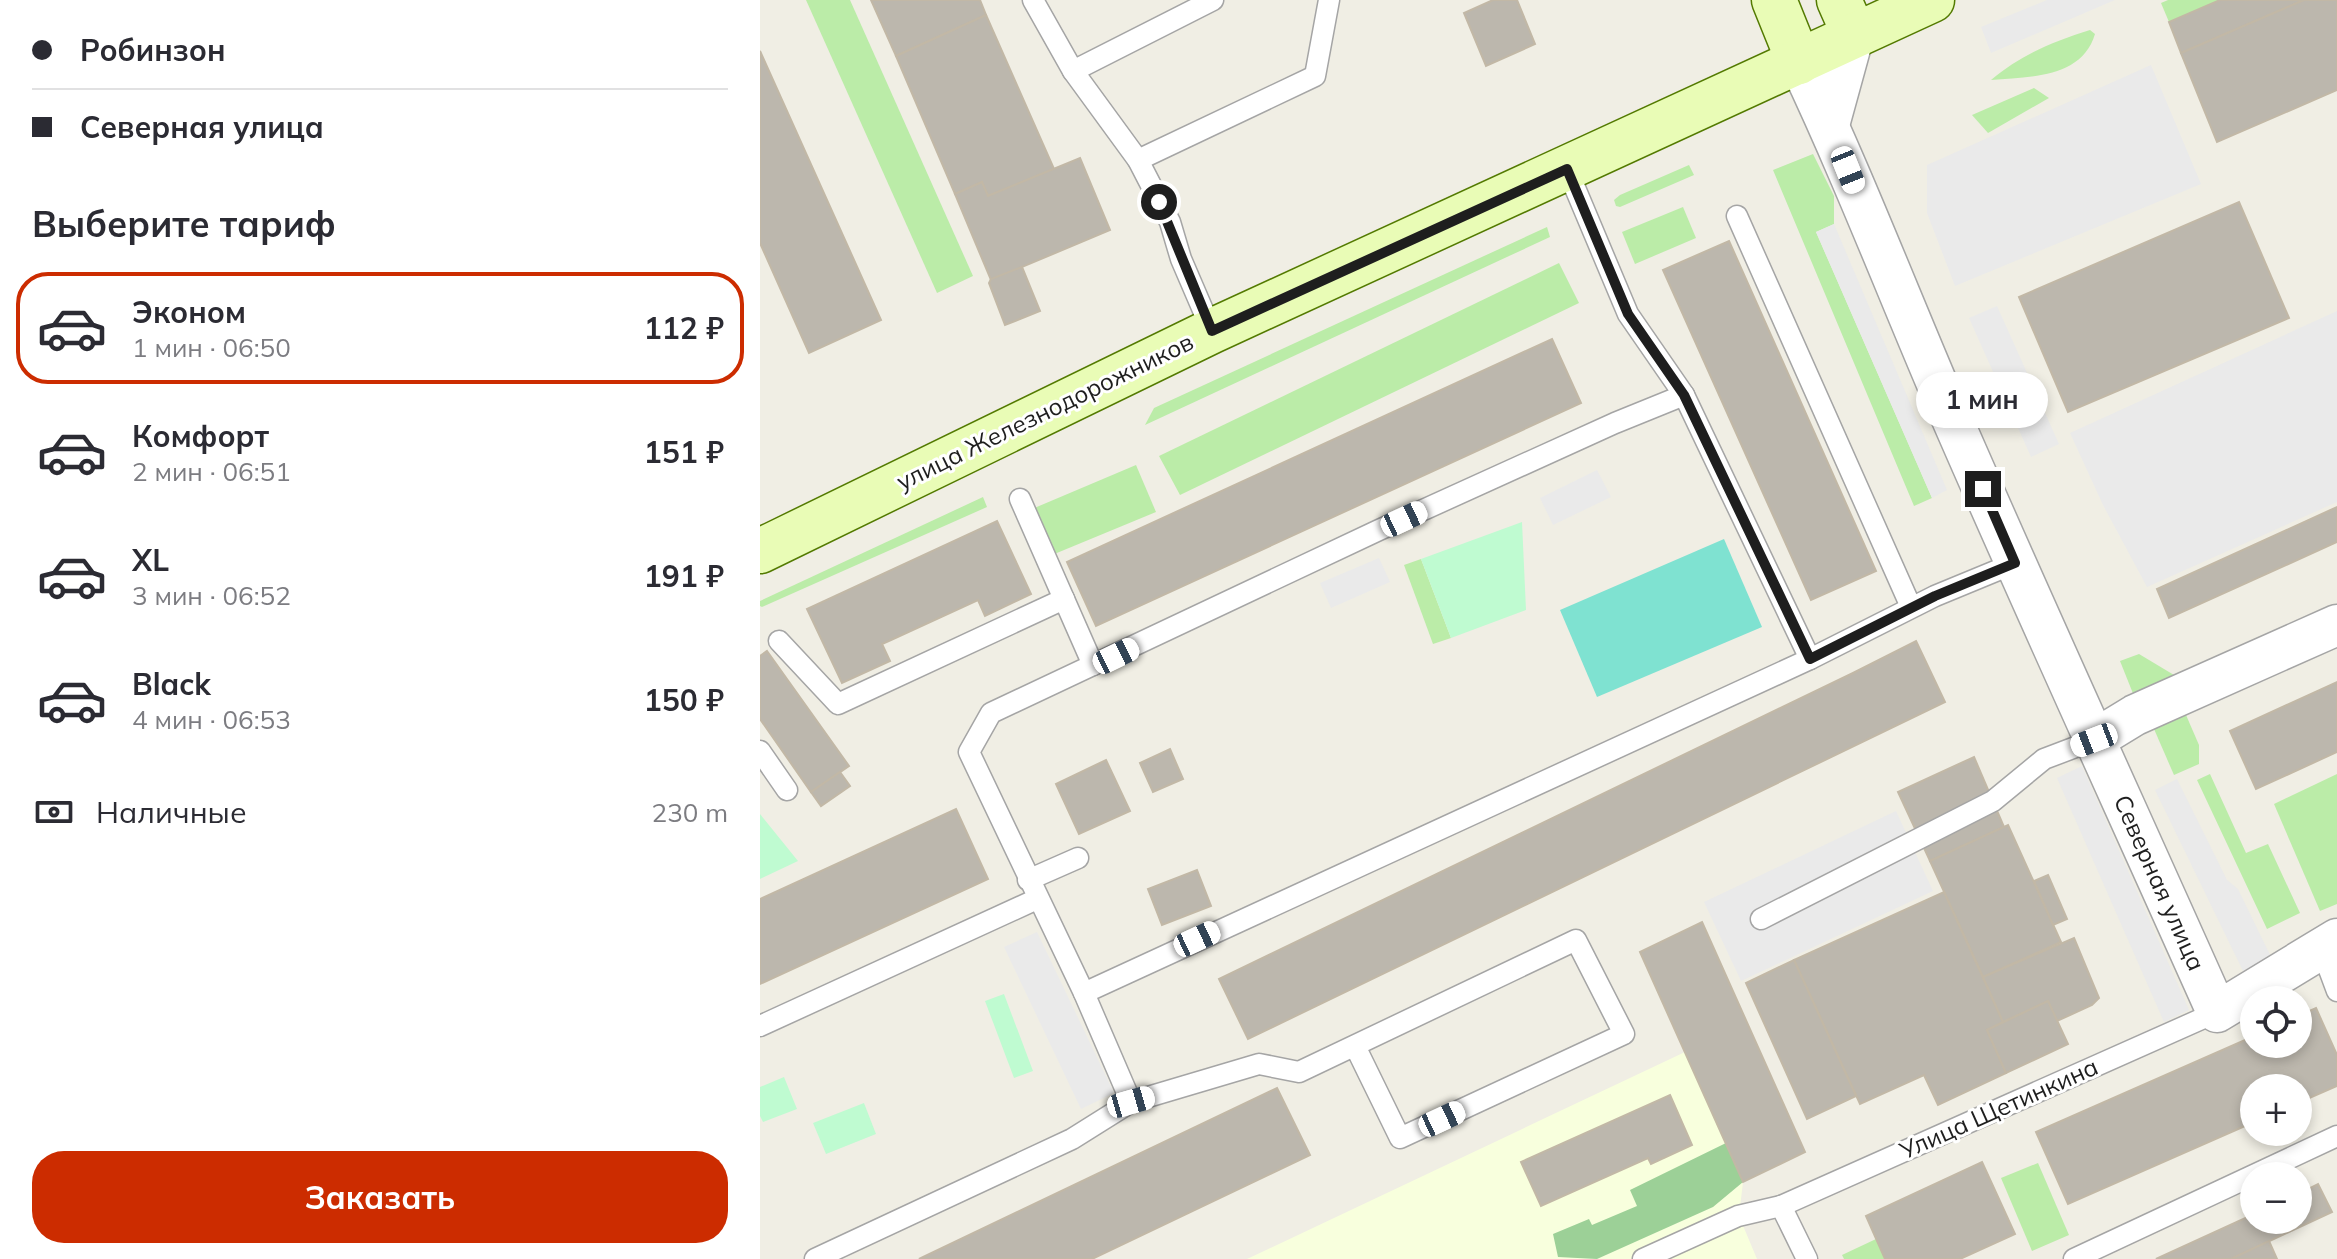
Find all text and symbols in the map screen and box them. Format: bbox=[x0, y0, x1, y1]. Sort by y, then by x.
text: Робинзон bbox=[80, 31, 225, 69]
text: Северная улица bbox=[80, 108, 324, 146]
car bbox=[1828, 143, 1868, 197]
route start bbox=[1141, 184, 1177, 220]
text: Выберите тариф bbox=[32, 201, 336, 246]
icon: car bbox=[36, 292, 108, 364]
text: Эконом bbox=[132, 293, 246, 331]
text: 112 ₽ bbox=[644, 309, 724, 347]
street label: улица Железнодорожников bbox=[891, 326, 1198, 496]
text: 1 мин · 06:50 bbox=[132, 331, 291, 364]
callout: 1 мин bbox=[1917, 373, 2049, 429]
text: 1 мин bbox=[1946, 383, 2018, 416]
icon: car bbox=[36, 416, 108, 488]
text: Комфорт bbox=[132, 417, 269, 455]
text: 151 ₽ bbox=[644, 433, 724, 471]
text: 2 мин · 06:51 bbox=[132, 455, 291, 488]
route end bbox=[1965, 471, 2001, 507]
car bbox=[1377, 498, 1431, 540]
icon: car bbox=[36, 540, 108, 612]
text: XL bbox=[132, 541, 169, 579]
text: 191 ₽ bbox=[644, 557, 724, 595]
text: 3 мин · 06:52 bbox=[132, 579, 291, 612]
car bbox=[1089, 635, 1143, 677]
icon: car bbox=[36, 664, 108, 736]
text: Black bbox=[132, 665, 211, 703]
text: 150 ₽ bbox=[644, 681, 724, 719]
text: 4 мин · 06:53 bbox=[132, 703, 291, 736]
car bbox=[2067, 720, 2121, 760]
icon: cash bbox=[32, 790, 76, 834]
street label: Северная улица bbox=[2108, 790, 2212, 975]
text: Наличные bbox=[96, 793, 247, 831]
text: 230 m bbox=[652, 796, 728, 829]
car bbox=[1170, 918, 1224, 960]
map controls bbox=[2240, 986, 2312, 1234]
button: locate bbox=[2240, 986, 2312, 1058]
street label: Улица Щетинкина bbox=[1894, 1051, 2102, 1166]
button: + bbox=[2240, 1074, 2312, 1146]
car bbox=[1105, 1084, 1157, 1120]
car bbox=[1415, 1098, 1469, 1140]
button: Заказать bbox=[32, 1151, 728, 1243]
button: − bbox=[2240, 1162, 2312, 1234]

